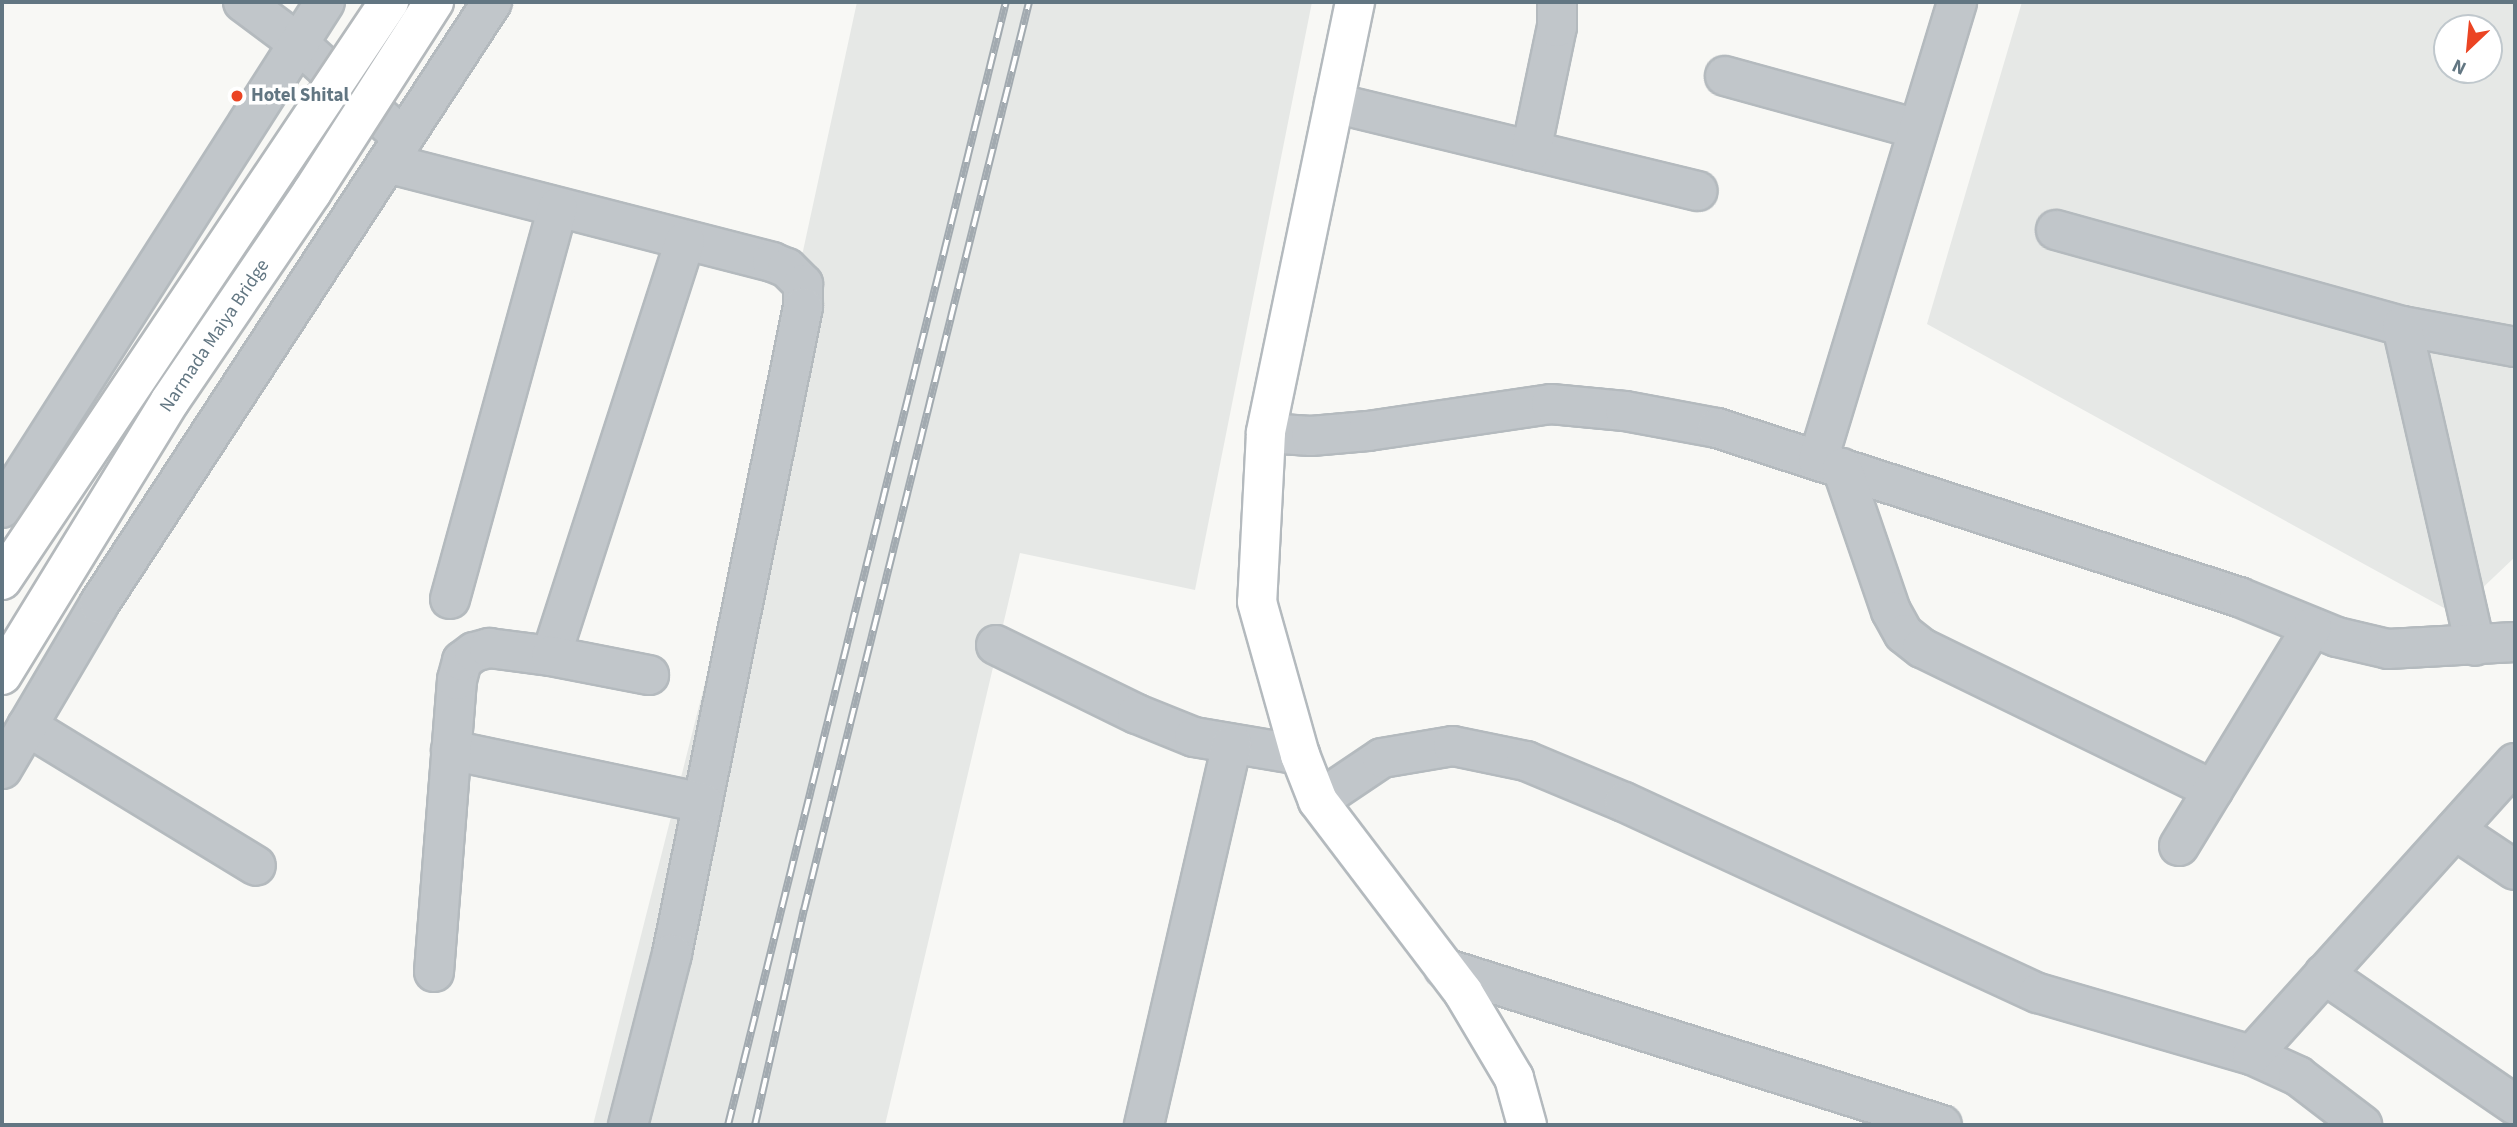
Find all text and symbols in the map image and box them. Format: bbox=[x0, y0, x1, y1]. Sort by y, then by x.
north arrow bbox=[2433, 14, 2503, 84]
text: N bbox=[2448, 52, 2471, 81]
place label: Hotel Shital bbox=[251, 85, 349, 107]
marker: Hotel Shital bbox=[229, 88, 245, 104]
street label: Narmada Maiya Bridge bbox=[155, 255, 275, 417]

